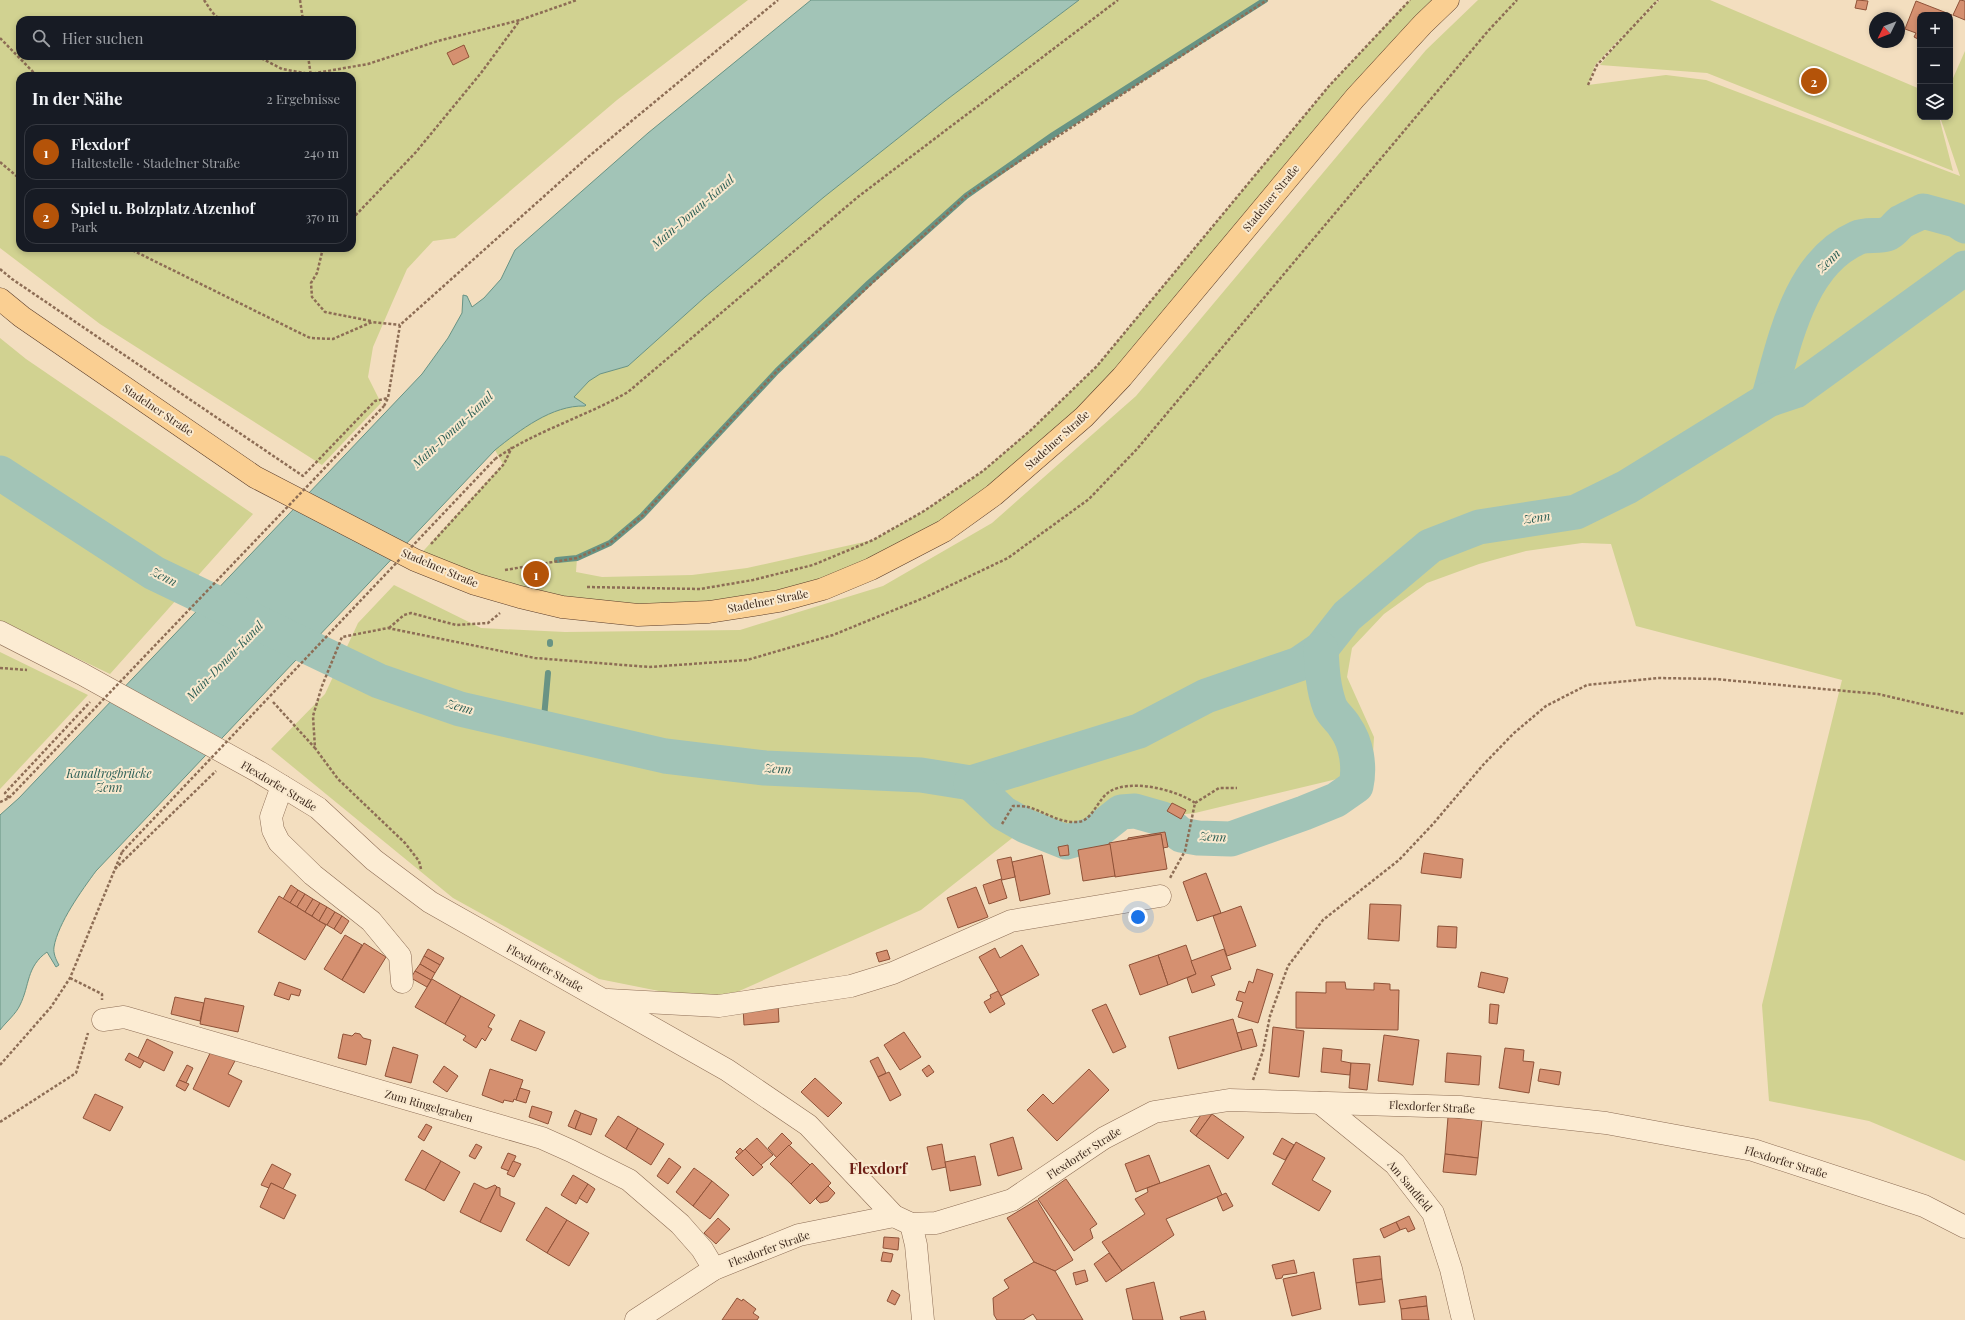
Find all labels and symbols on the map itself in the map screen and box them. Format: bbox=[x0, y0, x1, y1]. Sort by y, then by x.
north arrow bbox=[1869, 12, 1905, 48]
pin: 2 bbox=[1801, 66, 1827, 96]
street label: Stadelner Straße bbox=[1239, 161, 1303, 234]
water label: Main-Donau-Kanal bbox=[647, 171, 737, 252]
water label: Zenn bbox=[1812, 245, 1843, 276]
street label: Stadelner Straße bbox=[120, 380, 197, 439]
water label: Main-Donau-Kanal bbox=[408, 387, 496, 471]
street label: Stadelner Straße bbox=[1021, 406, 1093, 473]
water label: Zenn bbox=[1521, 507, 1551, 527]
street label: Stadelner Straße bbox=[399, 545, 481, 591]
pin: 1 bbox=[523, 559, 549, 589]
water label: Zenn bbox=[148, 562, 180, 589]
street label: Stadelner Straße bbox=[726, 585, 810, 616]
water label: Main-Donau-Kanal bbox=[182, 617, 267, 704]
water label: Zenn bbox=[444, 694, 475, 717]
street label: Flexdorfer Straße bbox=[239, 757, 320, 814]
water label: Zenn bbox=[763, 759, 792, 777]
water label: Kanaltrogbrücke Zenn bbox=[65, 765, 152, 795]
water label: Zenn bbox=[1198, 827, 1227, 845]
your location bbox=[1128, 907, 1148, 927]
street label: Flexdorfer Straße bbox=[504, 940, 587, 995]
street label: Zum Ringelgraben bbox=[383, 1086, 475, 1125]
street label: Flexdorfer Straße bbox=[1389, 1097, 1476, 1116]
street label: Flexdorfer Straße bbox=[1044, 1123, 1124, 1182]
street label: Flexdorfer Straße bbox=[1743, 1142, 1830, 1181]
street label: Am Sandfeld bbox=[1384, 1156, 1437, 1215]
district label: Flexdorf bbox=[849, 1158, 909, 1178]
street label: Flexdorfer Straße bbox=[726, 1227, 812, 1270]

